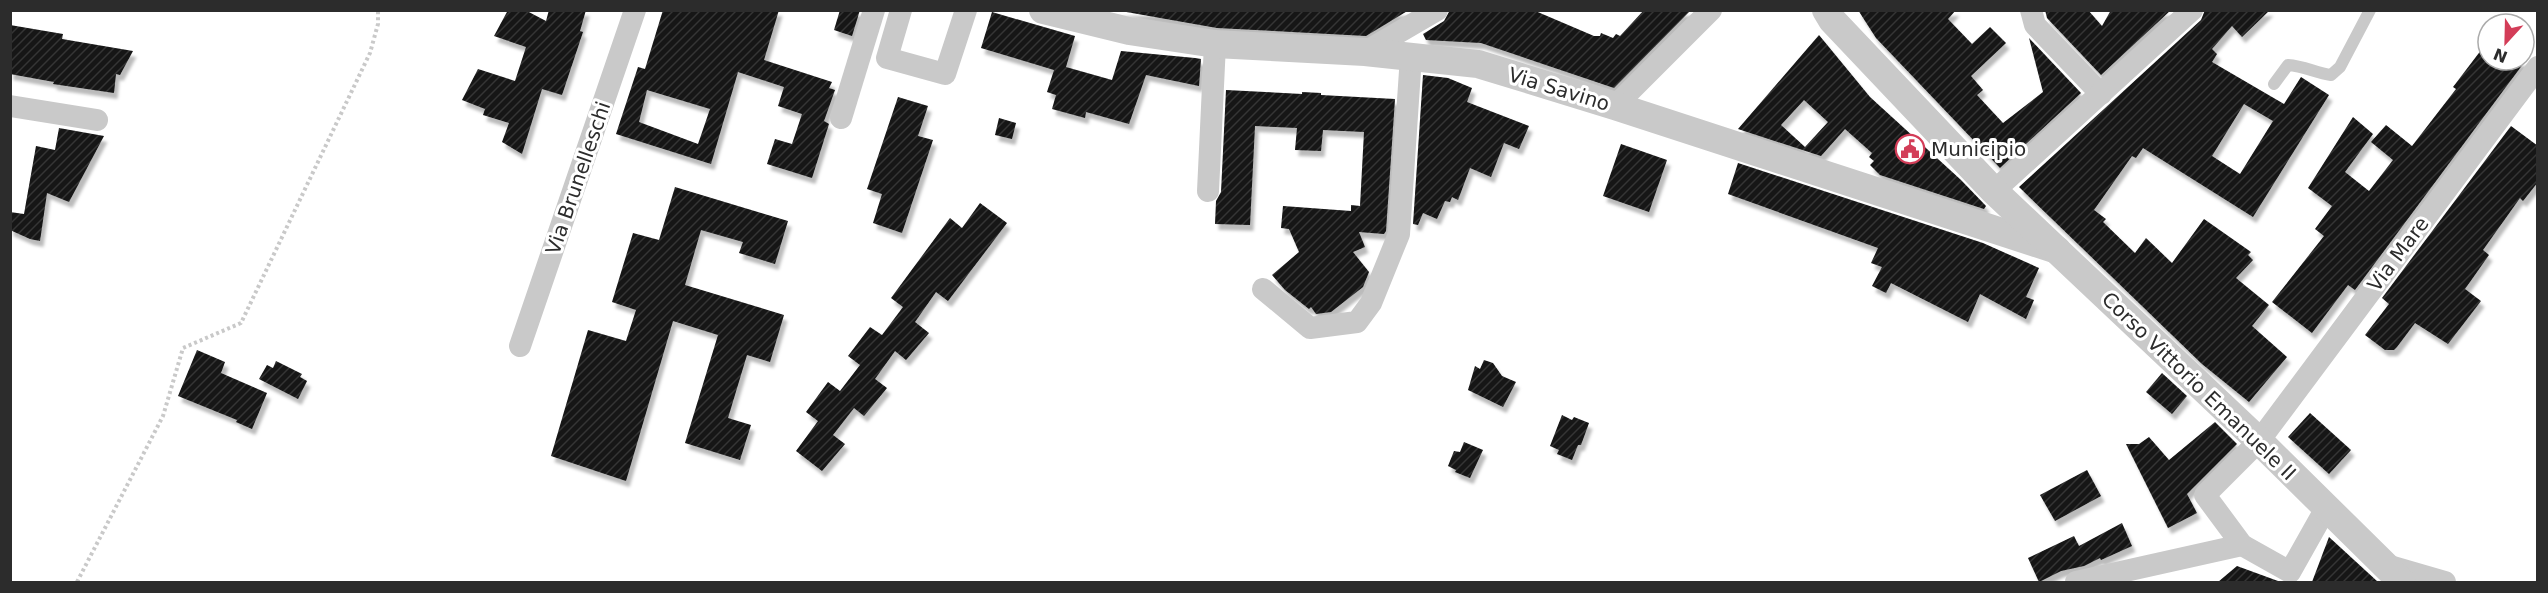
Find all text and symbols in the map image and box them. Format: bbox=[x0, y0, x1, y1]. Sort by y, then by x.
north arrow bbox=[2476, 12, 2536, 72]
text: N bbox=[2491, 44, 2510, 67]
street label: Via Savino bbox=[1505, 62, 1613, 116]
street label: Via Brunelleschi bbox=[541, 98, 615, 258]
public building icon: Municipio bbox=[1894, 133, 1926, 165]
place label: Municipio bbox=[1931, 137, 2026, 161]
street label: Via Mare bbox=[2362, 212, 2434, 296]
street label: Corso Vittorio Emanuele II bbox=[2097, 287, 2301, 485]

